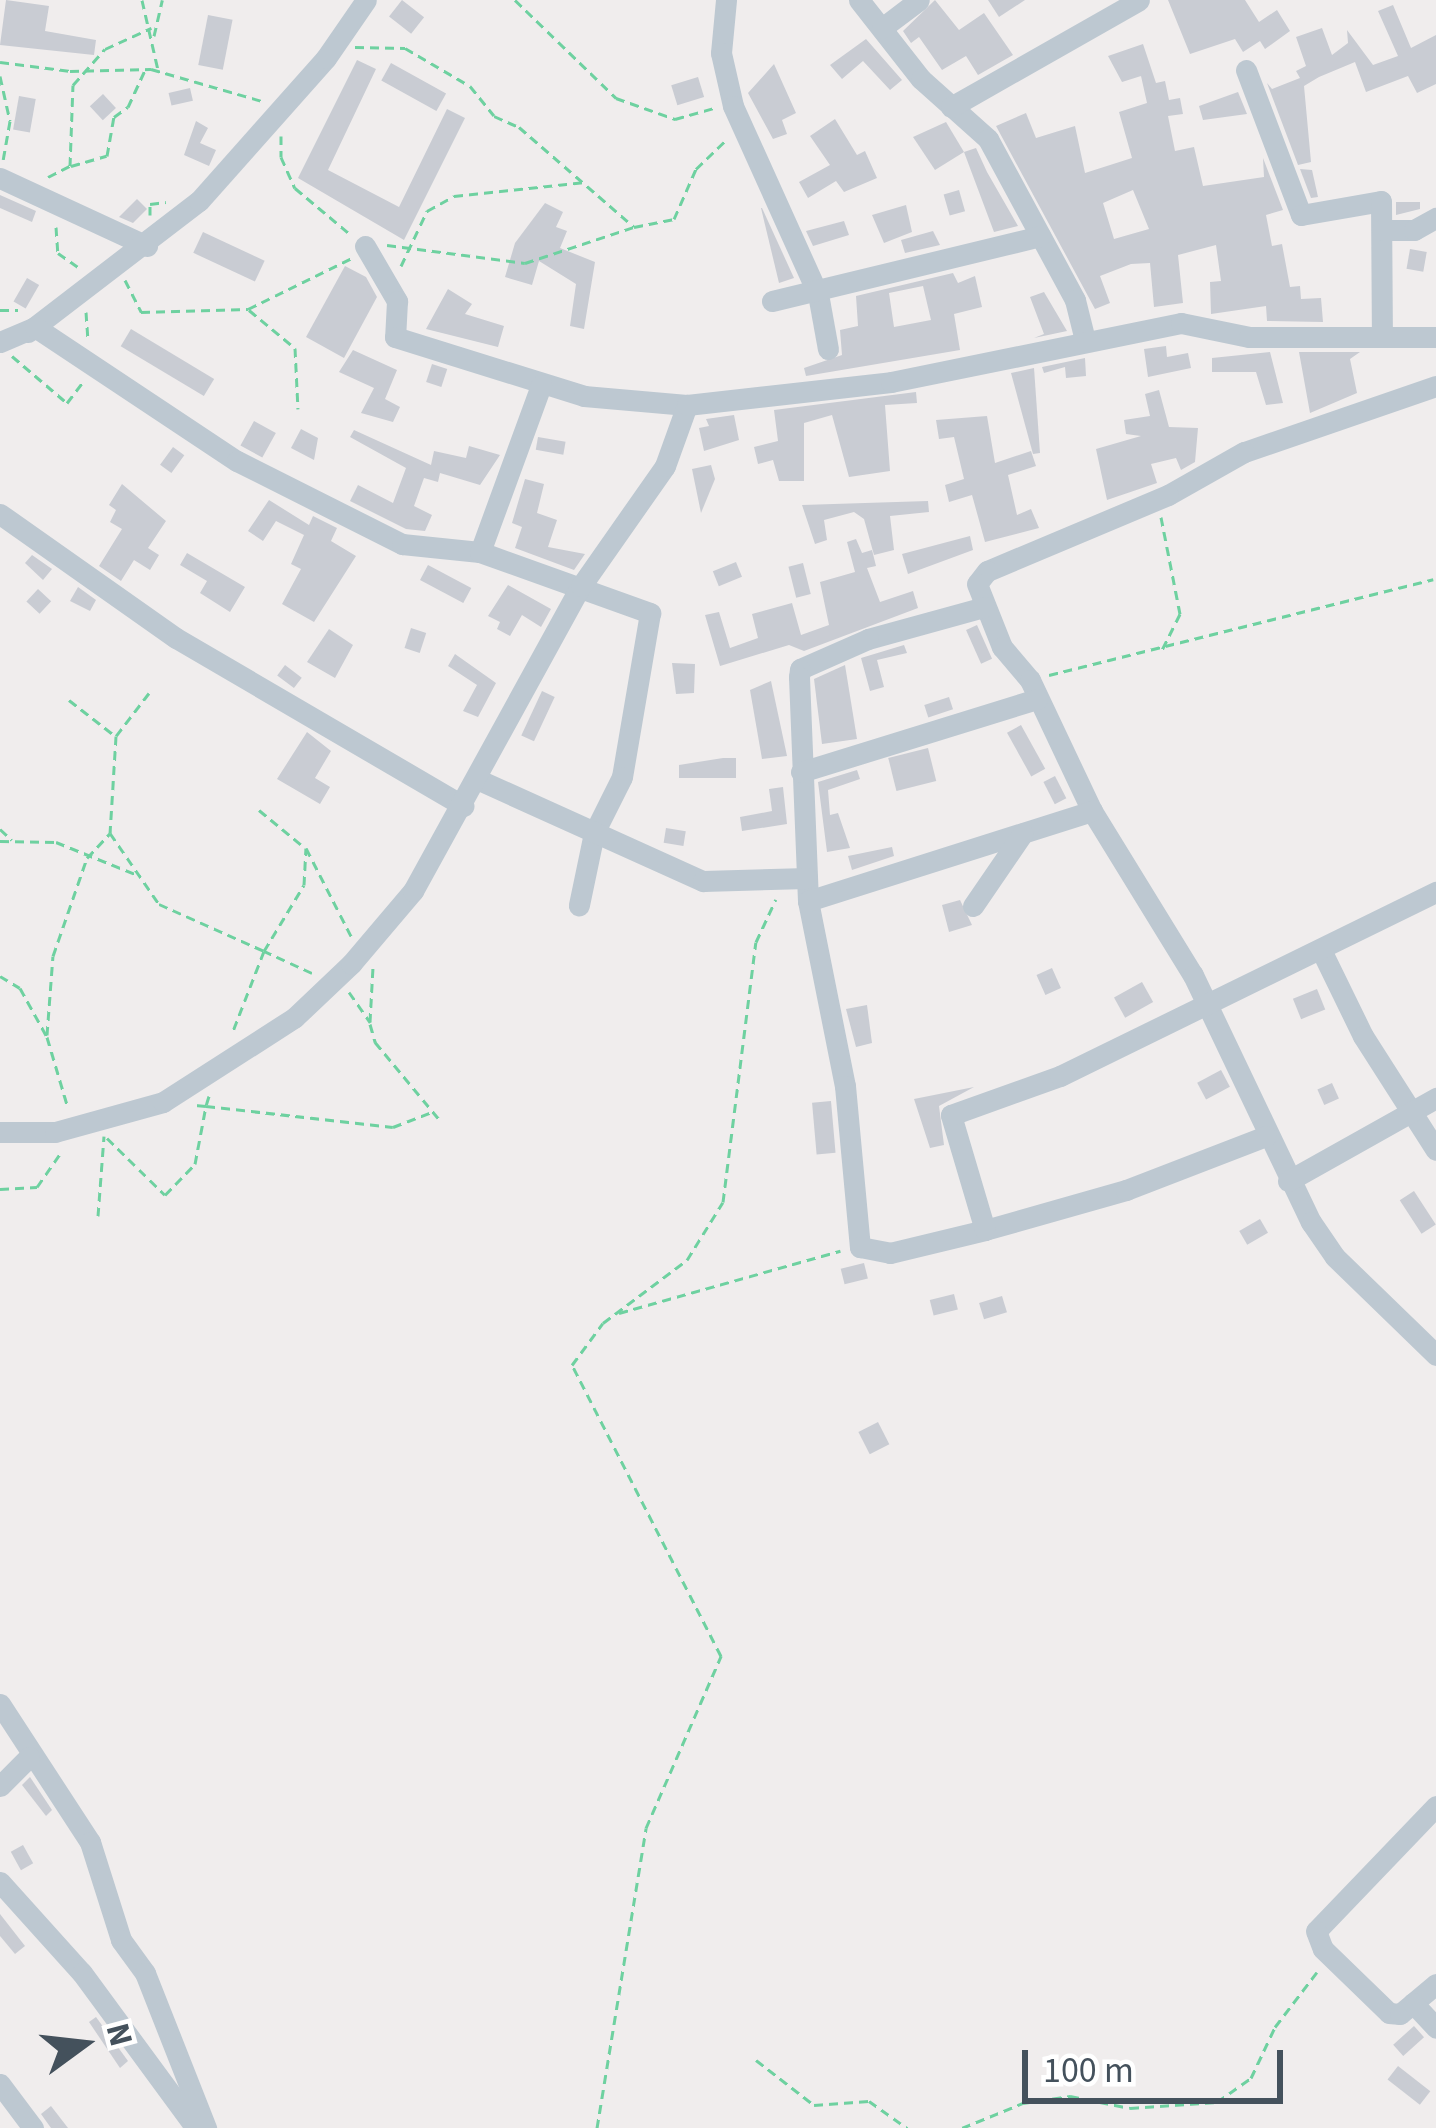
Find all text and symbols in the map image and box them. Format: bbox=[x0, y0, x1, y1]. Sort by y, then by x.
north arrow bbox=[24, 1984, 144, 2104]
text: N bbox=[94, 2018, 145, 2051]
scale bar bbox=[1028, 2026, 1289, 2100]
text: 100 m bbox=[1043, 2045, 1134, 2096]

